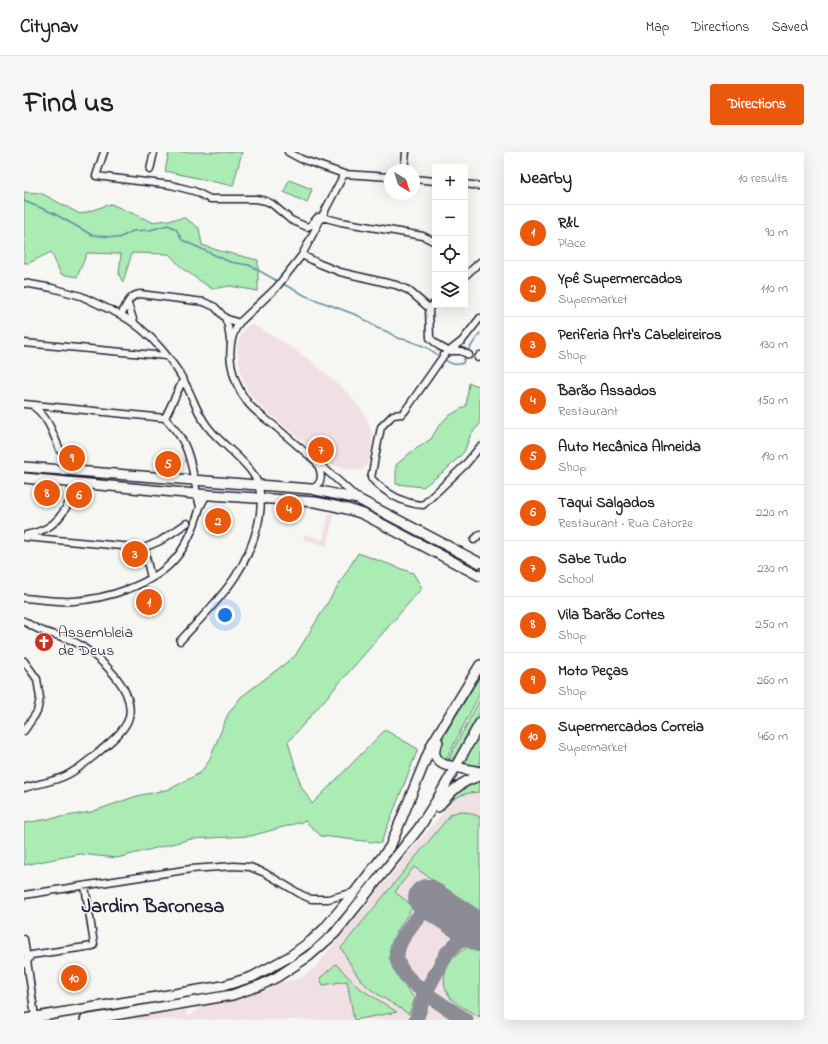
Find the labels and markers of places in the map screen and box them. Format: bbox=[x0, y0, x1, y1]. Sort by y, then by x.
pin: 7 bbox=[308, 435, 334, 465]
pin: 9 bbox=[59, 443, 85, 473]
pin: 5 bbox=[155, 449, 181, 479]
pin: 8 bbox=[34, 478, 60, 508]
pin: 6 bbox=[66, 480, 92, 510]
pin: 4 bbox=[276, 494, 302, 524]
pin: 2 bbox=[205, 506, 231, 536]
pin: 3 bbox=[122, 539, 148, 569]
pin: 1 bbox=[136, 587, 162, 617]
place label: Assembleia de Deus bbox=[58, 621, 133, 663]
church icon: Assembleia de Deus bbox=[33, 631, 55, 653]
pin: 10 bbox=[61, 963, 87, 993]

